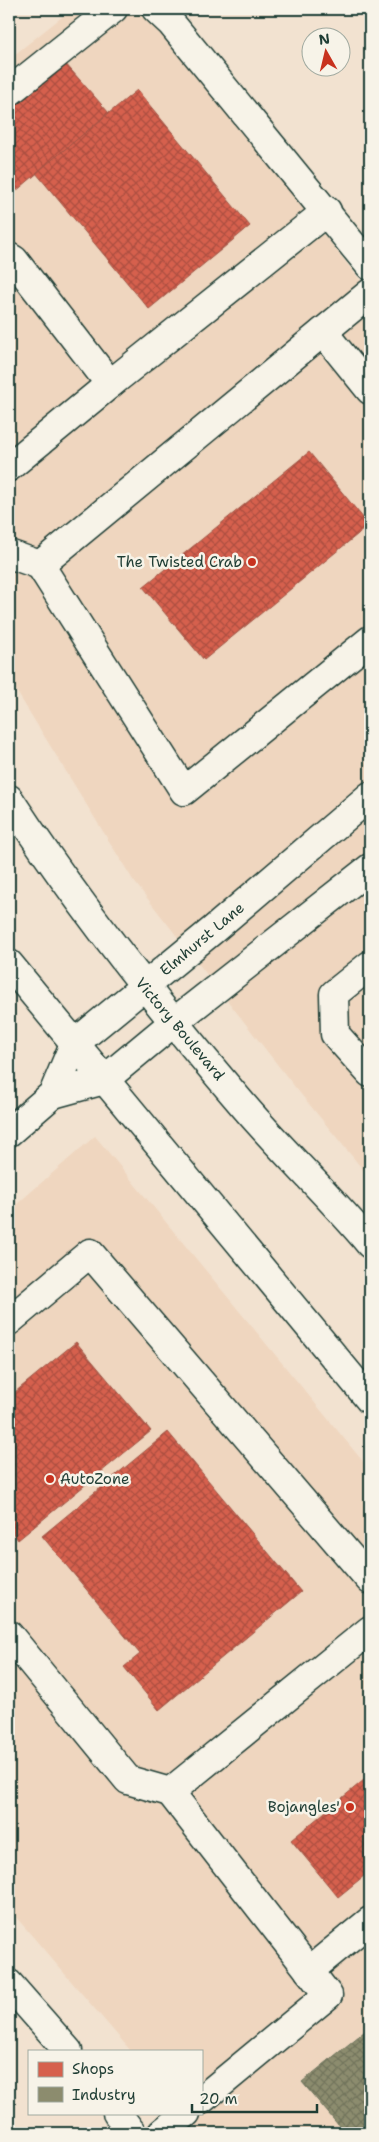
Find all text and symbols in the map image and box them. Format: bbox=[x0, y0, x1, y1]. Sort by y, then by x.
north arrow bbox=[302, 28, 352, 78]
text: N bbox=[317, 29, 331, 49]
place label: The Twisted Crab bbox=[117, 552, 242, 572]
marker: The Twisted Crab bbox=[246, 556, 258, 568]
street label: Elmhurst Lane bbox=[156, 898, 248, 980]
street label: Victory Boulevard bbox=[131, 973, 229, 1085]
place label: AutoZone bbox=[60, 1469, 130, 1489]
marker: AutoZone bbox=[44, 1473, 56, 1485]
place label: Bojangles' bbox=[268, 1797, 340, 1817]
marker: Bojangles' bbox=[344, 1801, 356, 1813]
legend bbox=[28, 2050, 202, 2114]
text: Shops bbox=[72, 2059, 114, 2079]
scale bar bbox=[192, 2082, 316, 2114]
text: Industry bbox=[72, 2085, 136, 2105]
text: 20 m bbox=[199, 2089, 238, 2109]

